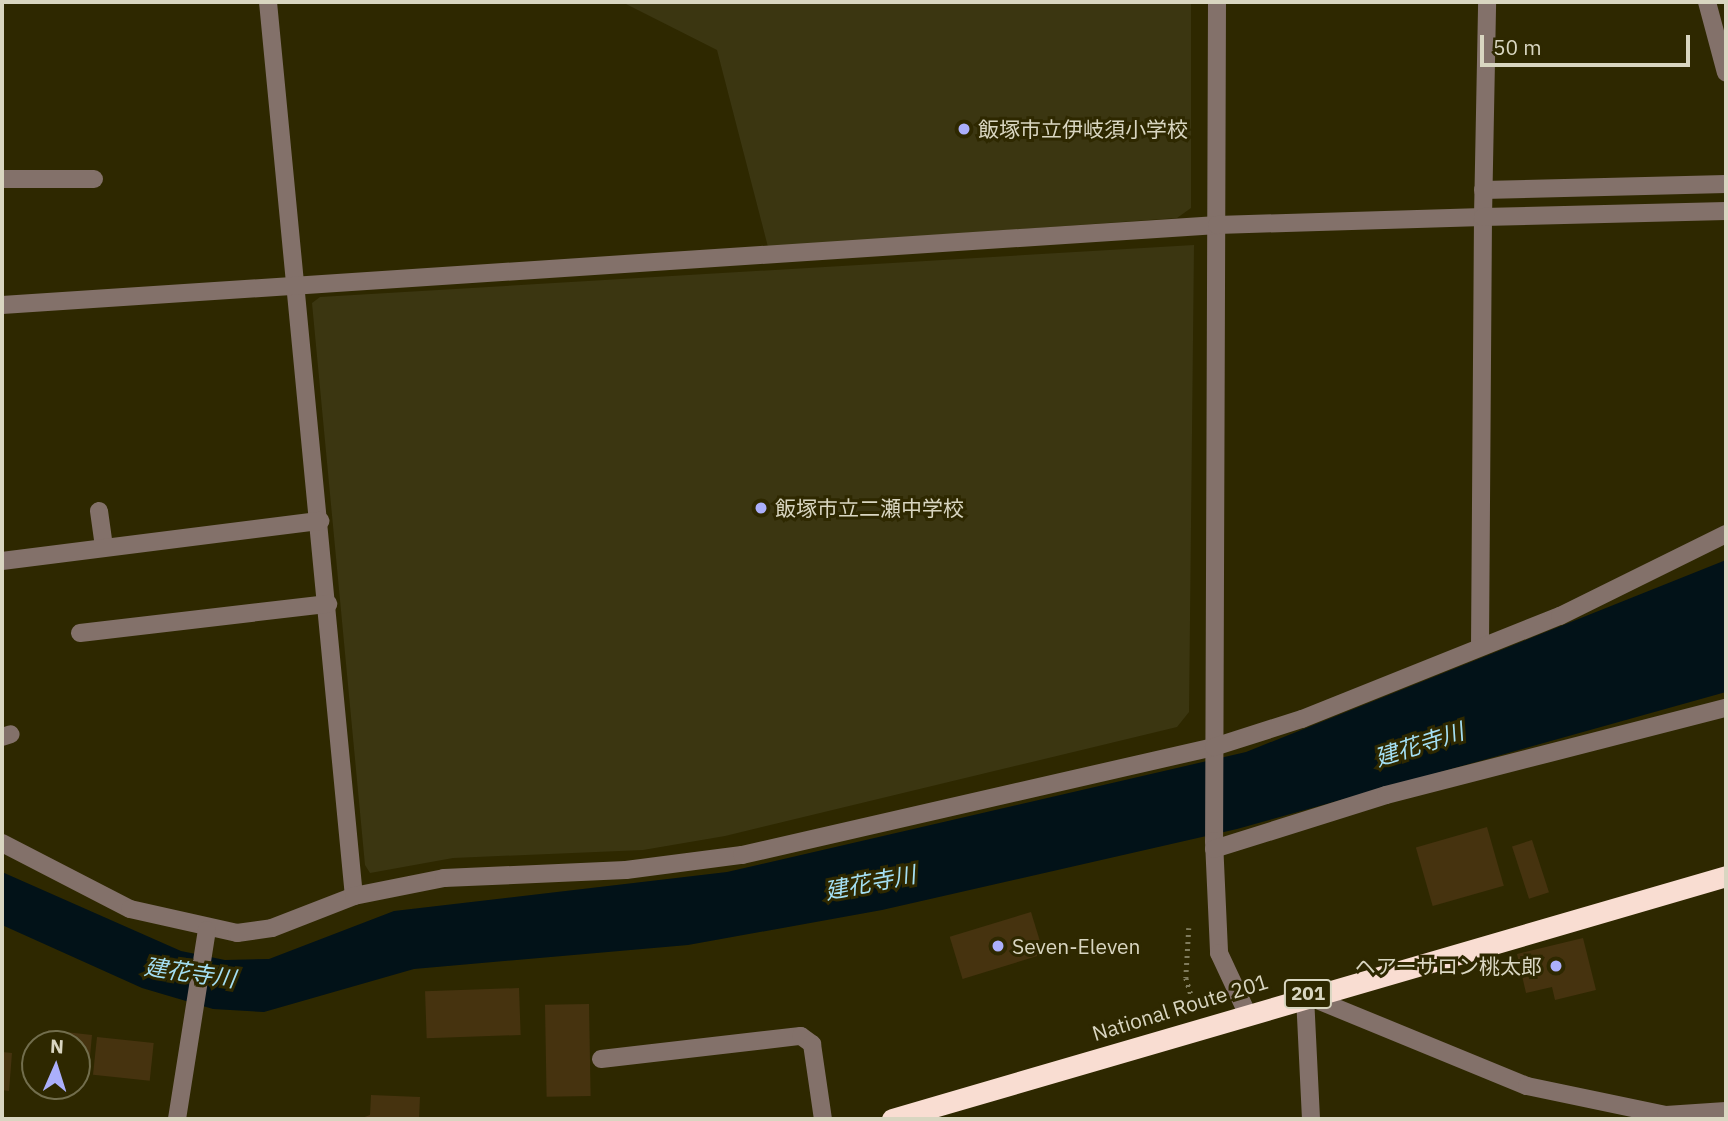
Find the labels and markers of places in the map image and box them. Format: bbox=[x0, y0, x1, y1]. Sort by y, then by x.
place label: 飯塚市立伊岐須小学校 bbox=[978, 116, 1188, 142]
marker: 飯塚市立伊岐須小学校 bbox=[956, 121, 972, 137]
place label: 飯塚市立二瀬中学校 bbox=[775, 495, 964, 521]
marker: 飯塚市立二瀬中学校 bbox=[753, 500, 769, 516]
place label: Seven-Eleven bbox=[1012, 933, 1140, 959]
marker: Seven-Eleven bbox=[990, 938, 1006, 954]
place label: ヘアーサロン桃太郎 bbox=[1354, 953, 1542, 979]
marker: ヘアーサロン桃太郎 bbox=[1548, 958, 1564, 974]

